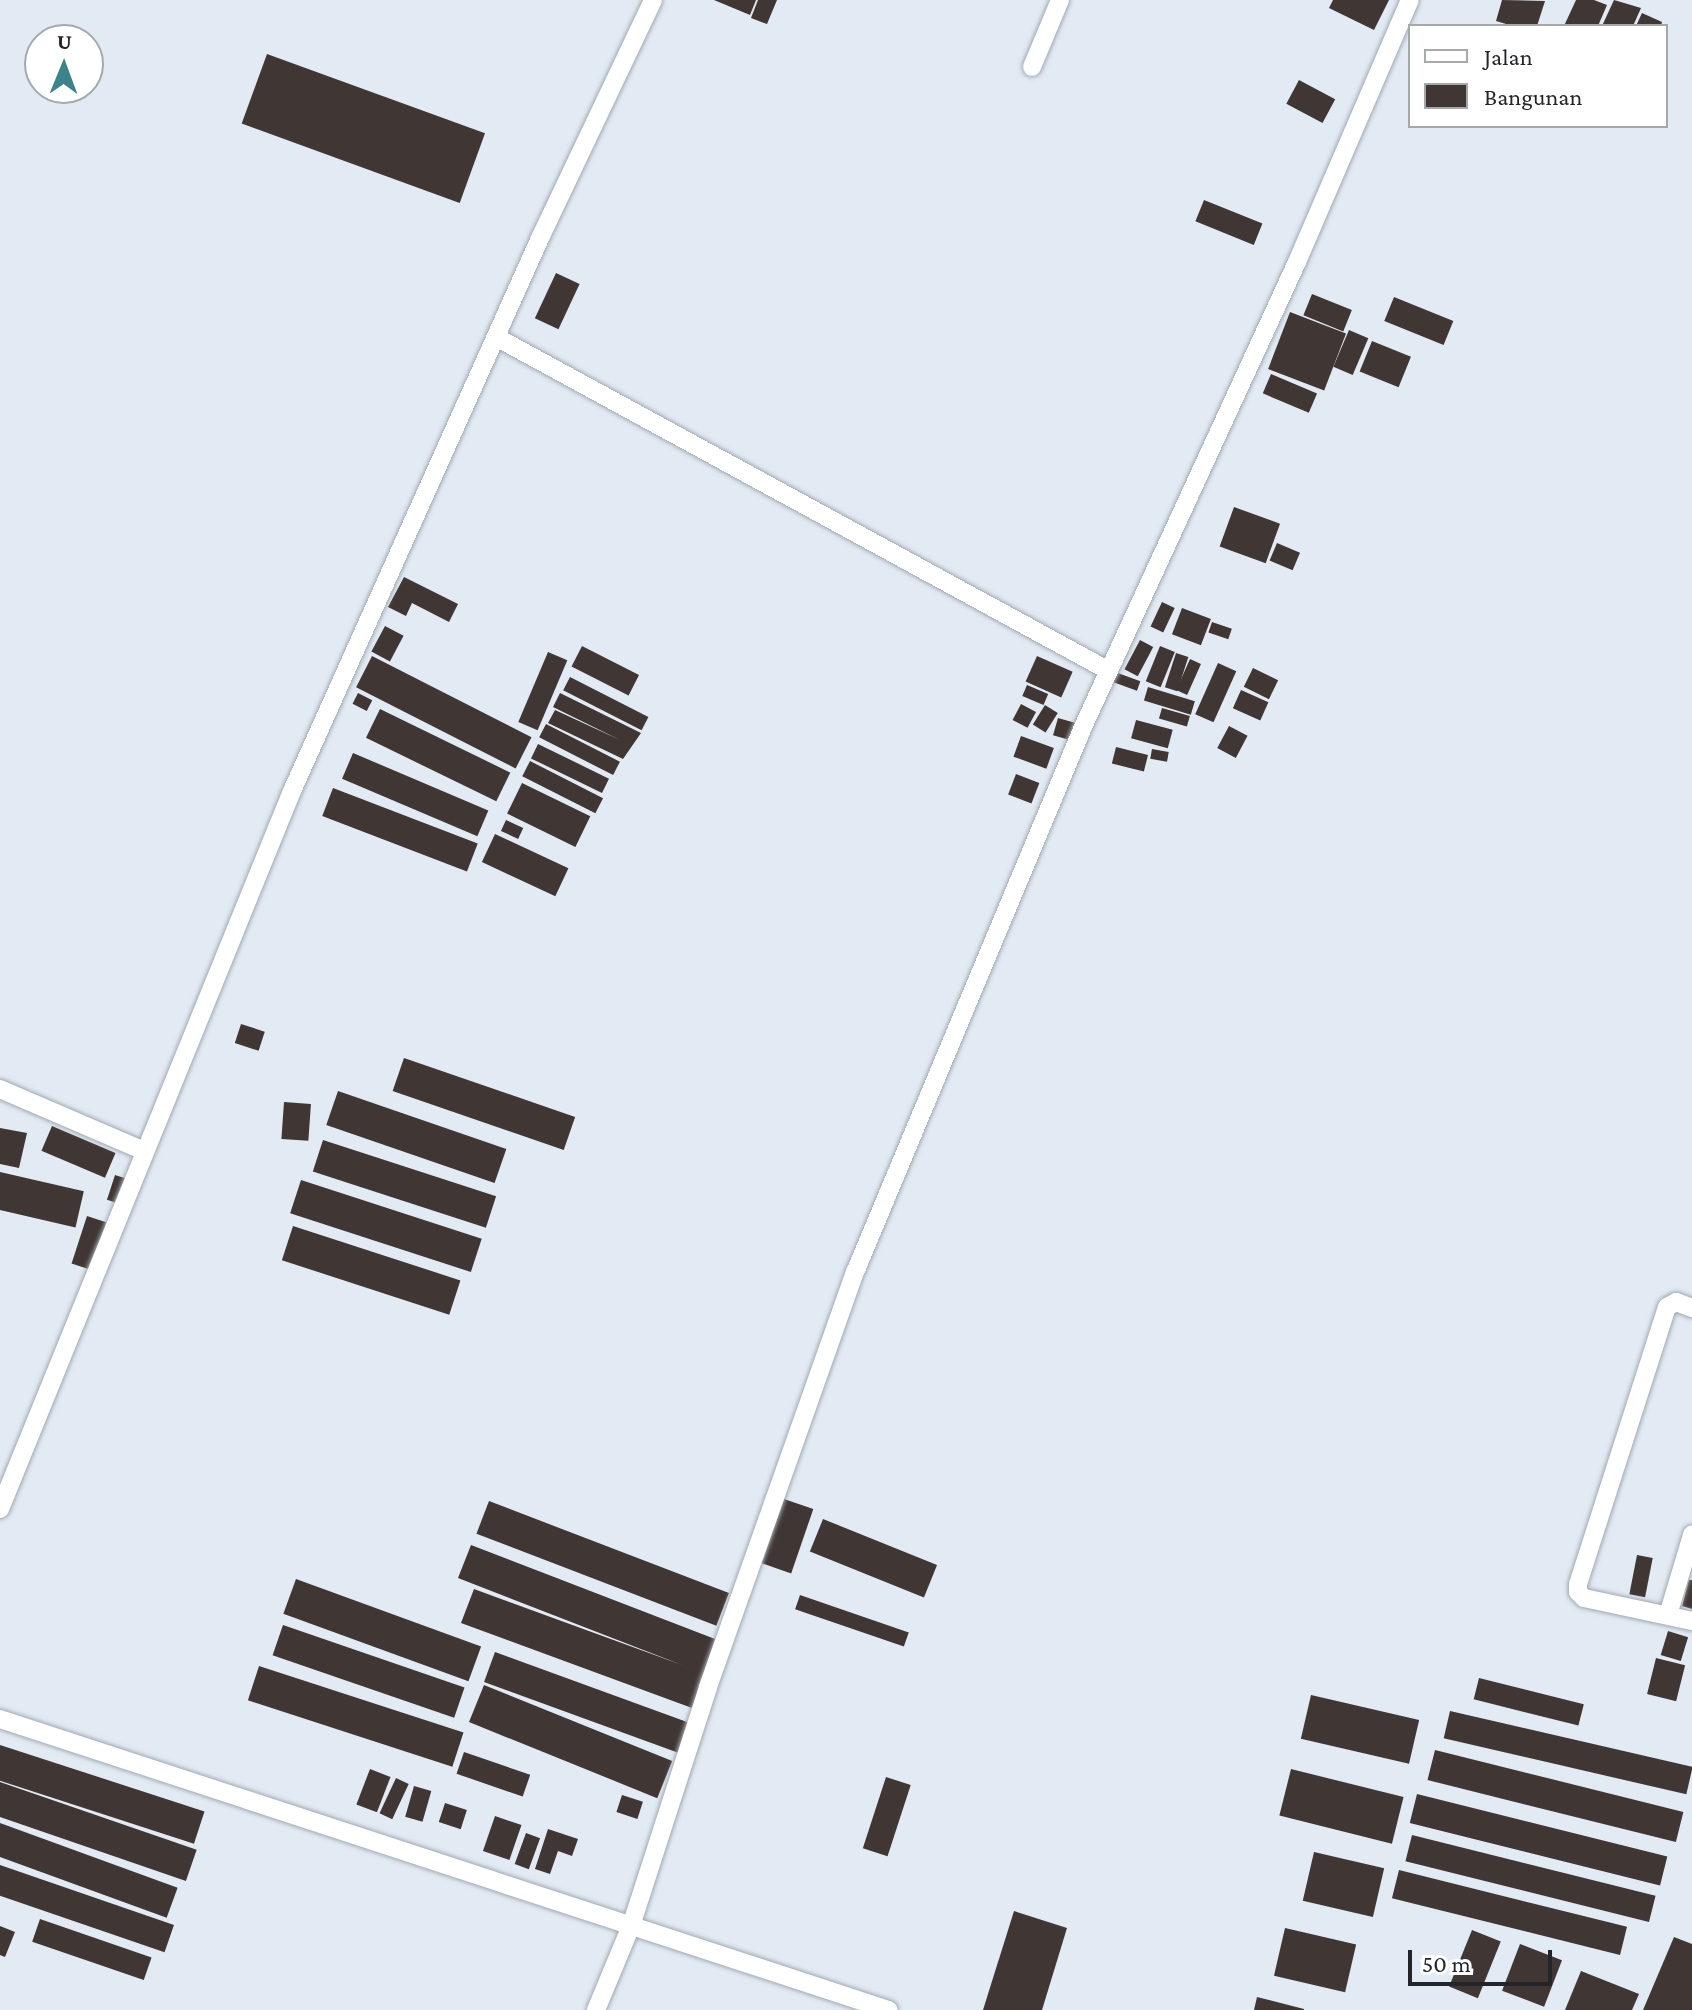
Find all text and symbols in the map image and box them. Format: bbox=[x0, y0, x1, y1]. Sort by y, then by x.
north arrow bbox=[24, 24, 104, 104]
legend bbox=[1408, 24, 1668, 128]
text: U bbox=[57, 29, 72, 54]
text: Jalan bbox=[1484, 43, 1533, 70]
text: Bangunan bbox=[1484, 83, 1582, 110]
scale bar bbox=[1412, 1934, 1556, 1984]
text: 50 m bbox=[1422, 1950, 1471, 1977]

